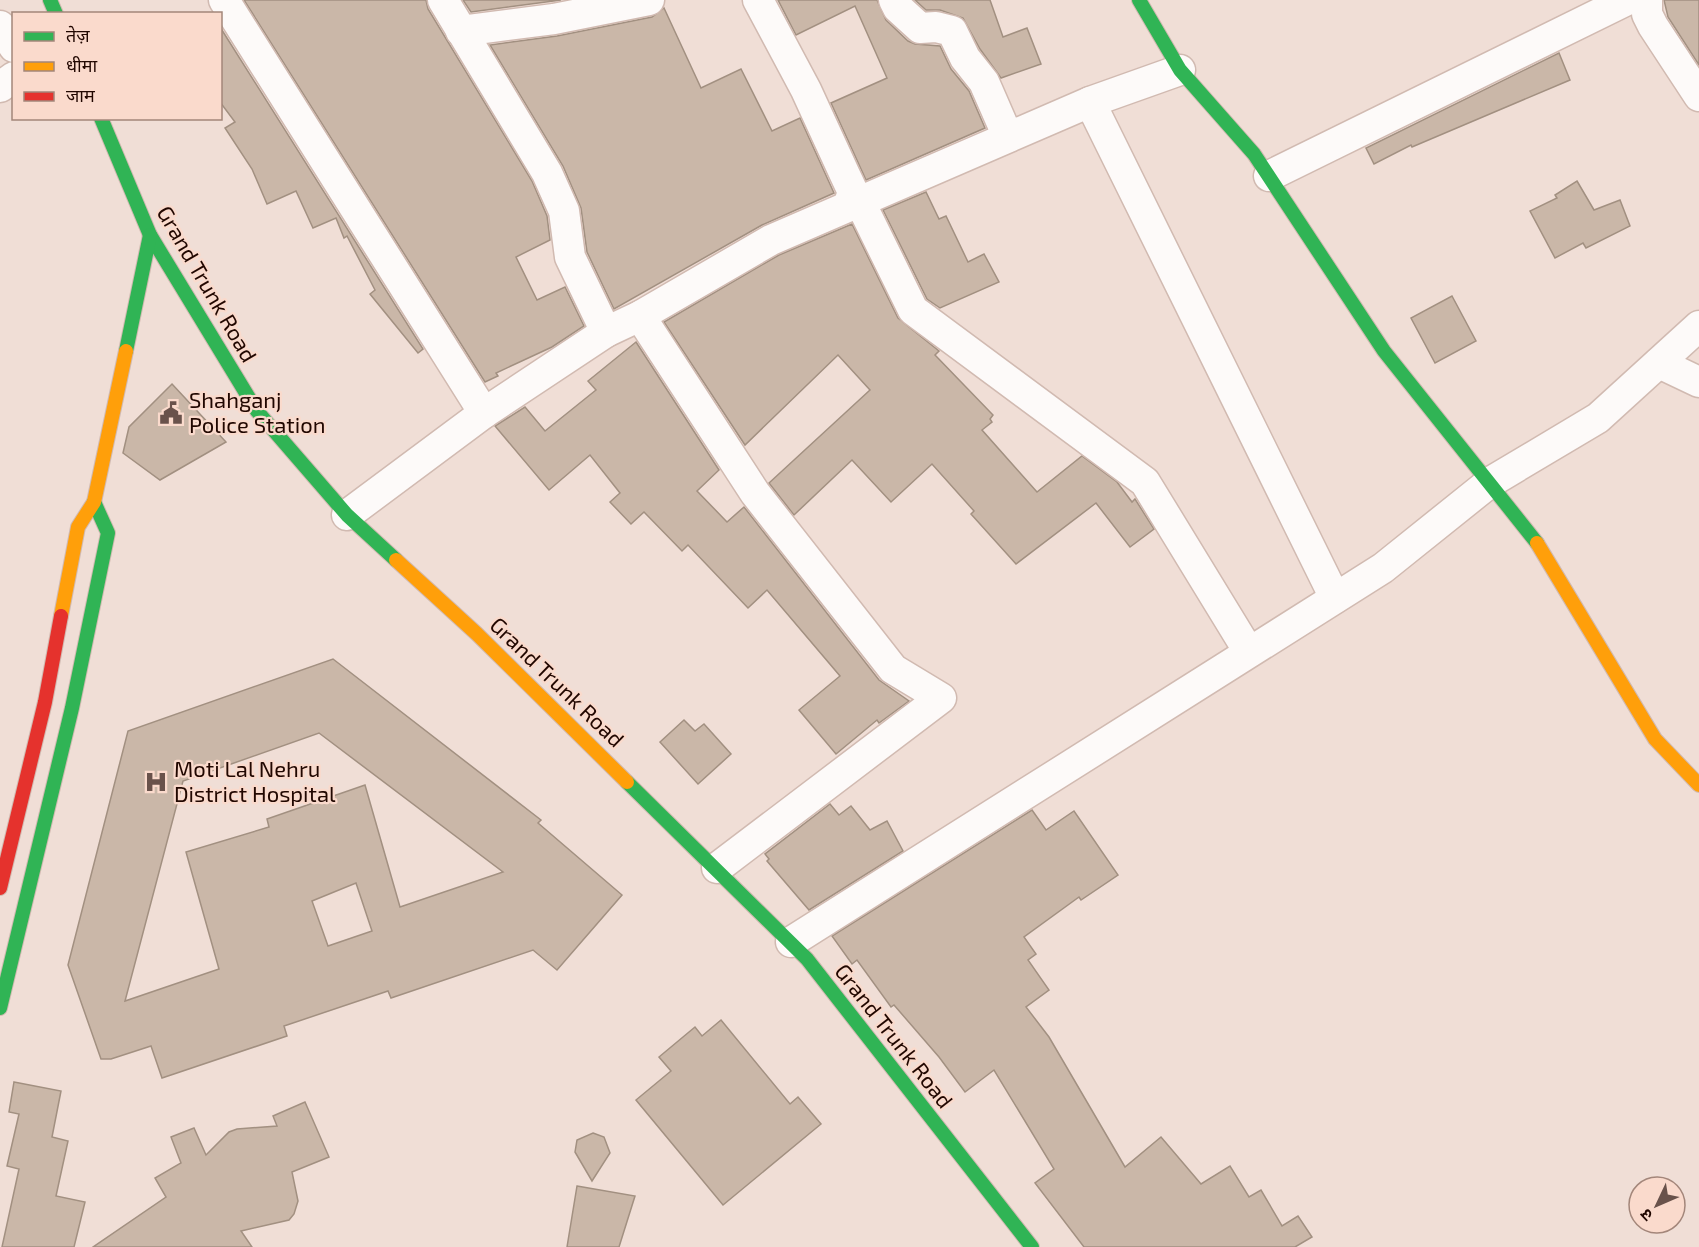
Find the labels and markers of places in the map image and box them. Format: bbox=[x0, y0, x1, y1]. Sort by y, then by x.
place label: Shahganj Police Station bbox=[189, 386, 325, 437]
public building icon: Shahganj Police Station bbox=[158, 400, 184, 426]
place label: Moti Lal Nehru District Hospital bbox=[174, 755, 336, 806]
hospital icon: Moti Lal Nehru District Hospital bbox=[143, 769, 169, 795]

